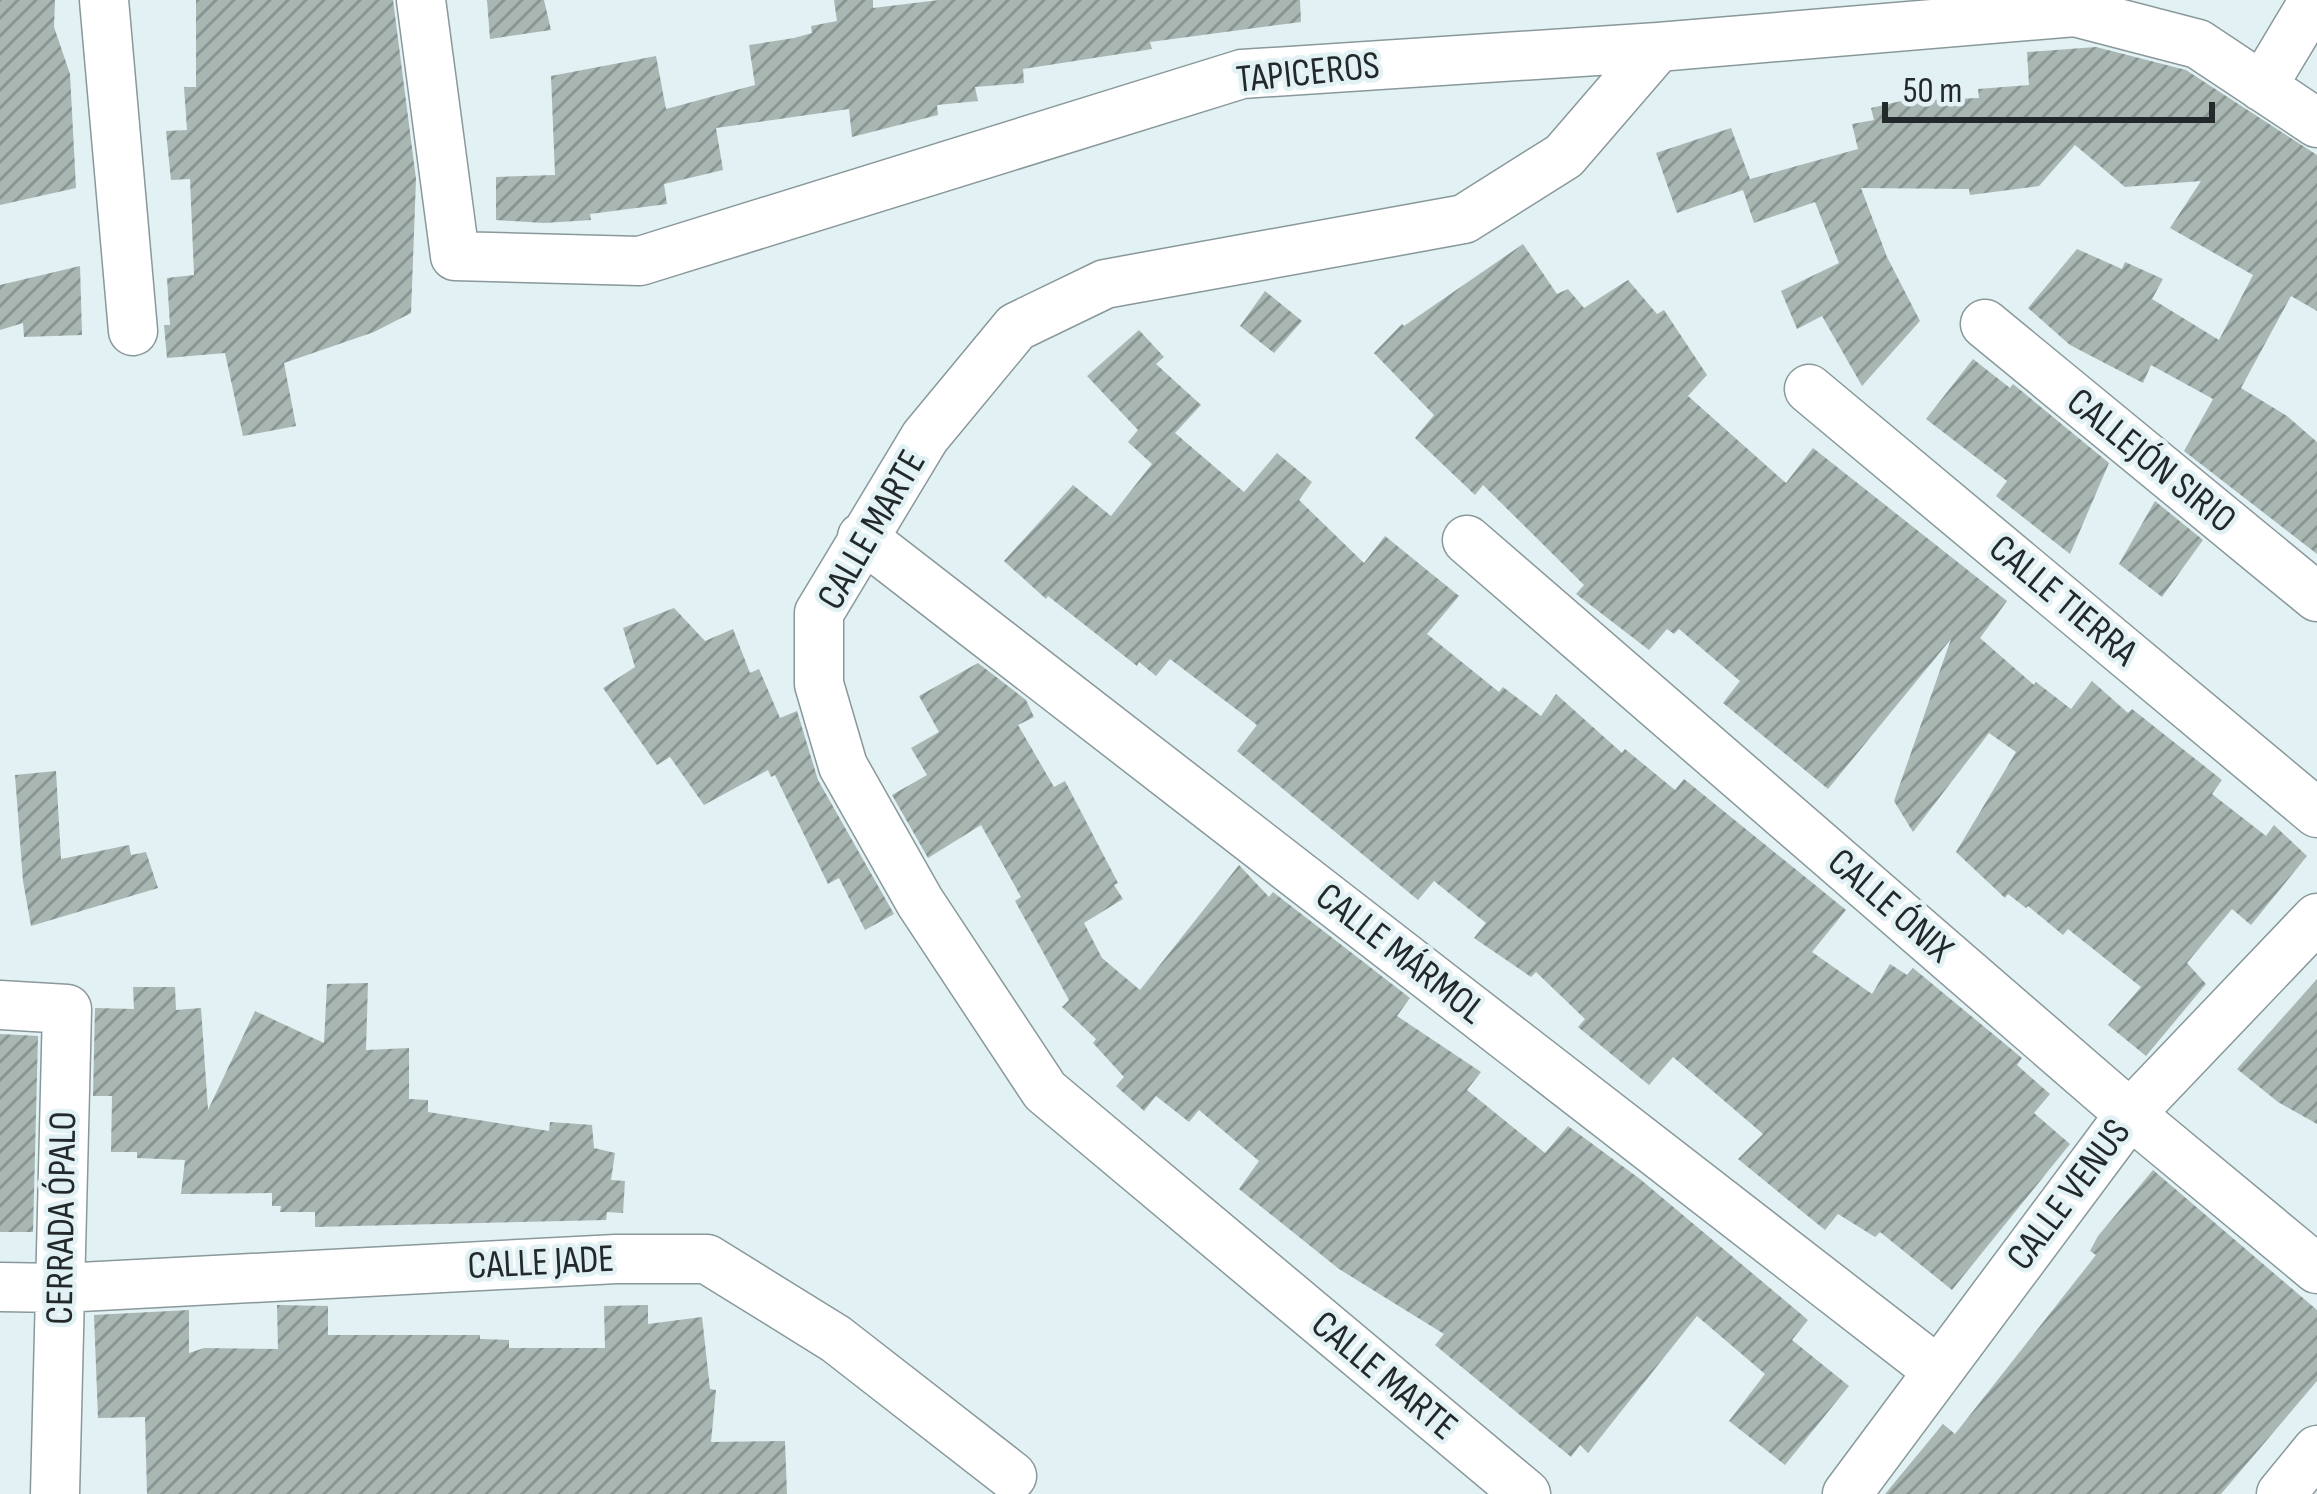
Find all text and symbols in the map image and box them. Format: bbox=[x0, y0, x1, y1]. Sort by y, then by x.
street label: TAPICEROS bbox=[1234, 42, 1382, 104]
scale bar bbox=[1885, 48, 2212, 122]
text: 50 m bbox=[1903, 70, 1962, 113]
street label: CALLEJÓN SIRIO bbox=[2057, 379, 2245, 543]
street label: CALLE MARTE bbox=[808, 442, 936, 618]
street label: CALLE TIERRA bbox=[1979, 525, 2147, 677]
street label: CALLE ÓNIX bbox=[1818, 839, 1963, 973]
street label: CALLE MÁRMOL bbox=[1306, 873, 1494, 1035]
street label: CALLE VENUS bbox=[1997, 1110, 2141, 1280]
street label: CERRADA ÓPALO bbox=[37, 1111, 87, 1325]
street label: CALLE JADE bbox=[467, 1236, 615, 1290]
street label: CALLE MARTE bbox=[1301, 1301, 1467, 1451]

